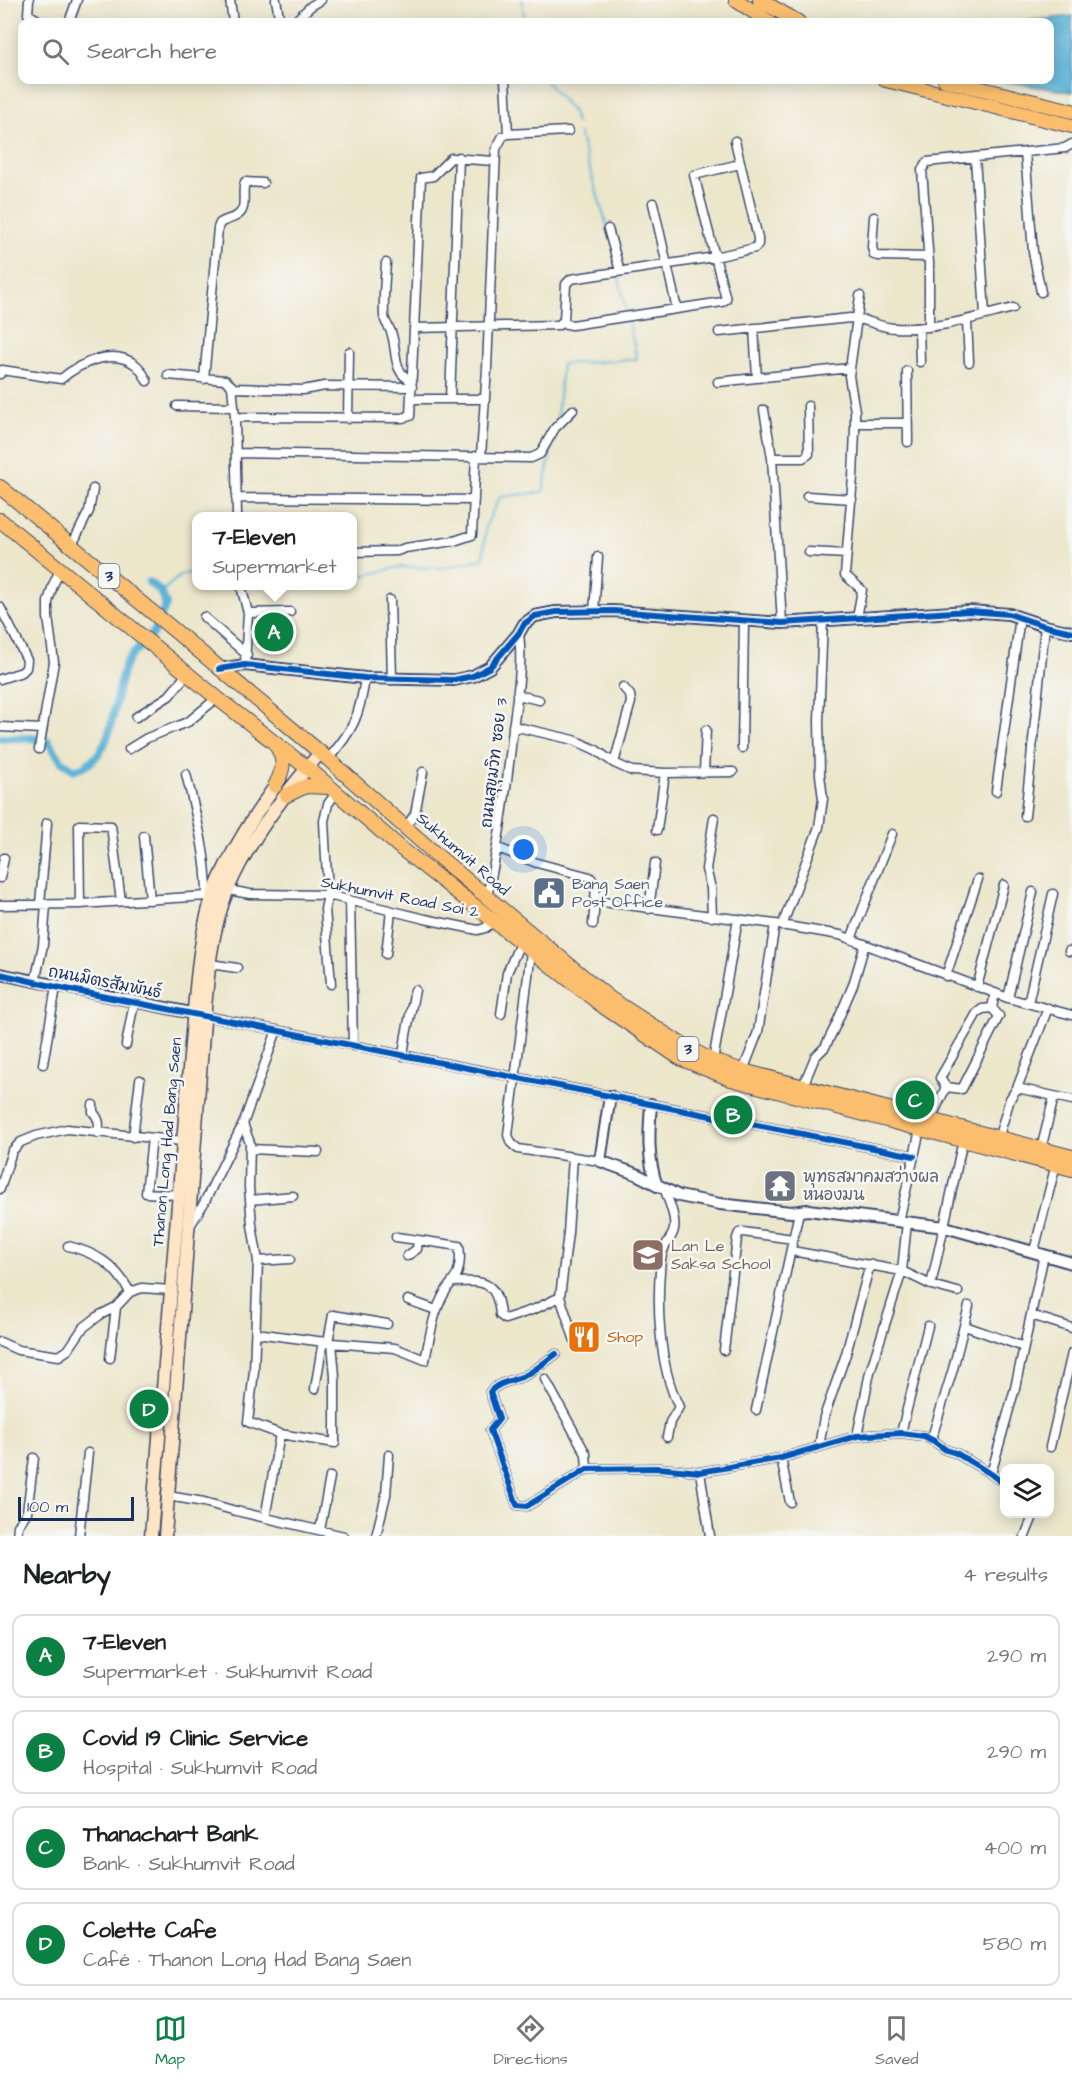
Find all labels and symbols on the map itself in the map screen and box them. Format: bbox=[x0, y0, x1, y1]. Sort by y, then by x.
road number: 3 bbox=[98, 564, 120, 588]
pin: A bbox=[254, 610, 294, 654]
street label: ถนนสุขุมวิท ซอย 3 bbox=[475, 697, 514, 829]
street label: Sukhumvit Road bbox=[412, 807, 514, 901]
your location bbox=[509, 835, 538, 864]
street label: Sukhumvit Road Soi 2 bbox=[319, 871, 481, 923]
place label: Bang Saen Post Office bbox=[572, 873, 663, 913]
public building icon: Bang Saen Post Office bbox=[531, 875, 567, 911]
street label: ถนนมิตรสัมพันธ์ bbox=[46, 959, 164, 1004]
street label: Thanon Long Had Bang Saen bbox=[147, 1037, 188, 1248]
road number: 3 bbox=[678, 1037, 698, 1061]
pin: C bbox=[896, 1078, 934, 1122]
pin: B bbox=[714, 1092, 752, 1138]
place label: พุทธสมาคมสว่างผล หนองมน bbox=[803, 1165, 939, 1206]
temple icon: พุทธสมาคมสว่างผล หนองมน bbox=[762, 1168, 798, 1204]
place label: Lan Le Saksa School bbox=[671, 1235, 771, 1275]
school or university icon: Lan Le Saksa School bbox=[630, 1237, 666, 1273]
restaurant icon: Shop bbox=[566, 1319, 602, 1355]
place label: Shop bbox=[607, 1326, 643, 1348]
pin: D bbox=[130, 1386, 168, 1432]
scale bar bbox=[18, 1494, 134, 1522]

